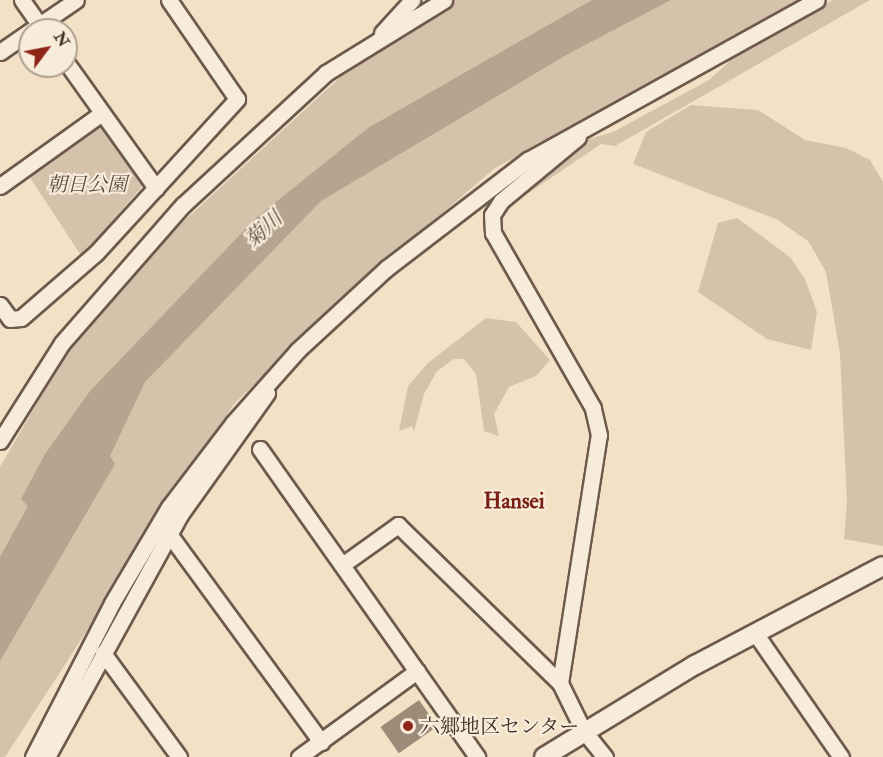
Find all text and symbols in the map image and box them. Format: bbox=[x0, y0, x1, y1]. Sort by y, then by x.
north arrow bbox=[18, 18, 78, 78]
text: N bbox=[49, 28, 74, 51]
park label: 朝日公園 bbox=[47, 172, 127, 196]
water label: 菊川 bbox=[240, 206, 288, 254]
district label: Hansei bbox=[483, 489, 545, 515]
place label: 六郷地区センター bbox=[420, 714, 580, 738]
marker: 六郷地区センター bbox=[401, 719, 415, 733]

